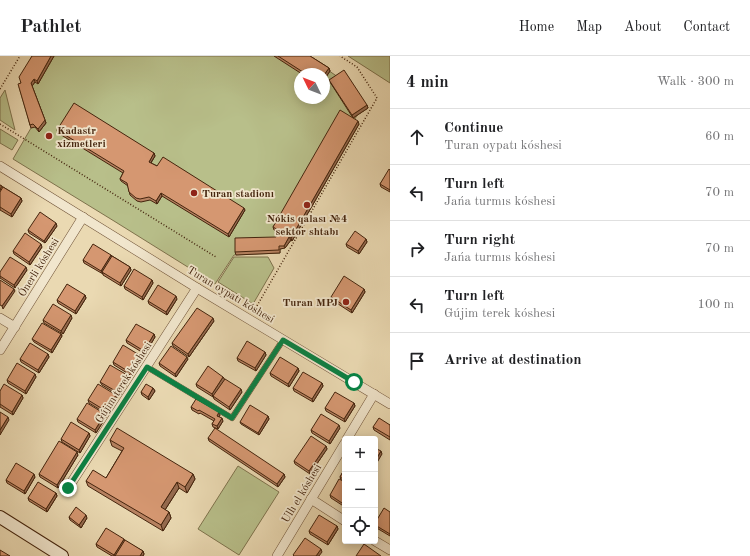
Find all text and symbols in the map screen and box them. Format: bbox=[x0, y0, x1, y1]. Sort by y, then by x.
text: Pathlet bbox=[20, 18, 81, 37]
text: Home bbox=[519, 20, 554, 34]
text: Map bbox=[576, 20, 602, 34]
text: About bbox=[624, 20, 661, 34]
text: Contact bbox=[683, 20, 730, 34]
north arrow bbox=[294, 68, 330, 104]
text: 4 min bbox=[406, 74, 449, 91]
text: Walk · 300 m bbox=[657, 75, 734, 88]
text: Continue bbox=[444, 121, 503, 136]
place label: Kadastr xizmetleri bbox=[57, 126, 106, 150]
icon: ahead bbox=[406, 126, 428, 148]
text: 60 m bbox=[705, 130, 734, 143]
marker: Kadastr xizmetleri bbox=[44, 131, 54, 141]
text: Turan oypatı kóshesi bbox=[444, 139, 562, 152]
text: Turn left bbox=[444, 177, 504, 192]
icon: left bbox=[406, 182, 428, 204]
text: 70 m bbox=[705, 186, 734, 199]
marker: Turan stadionı bbox=[189, 188, 199, 198]
place label: Turan stadionı bbox=[202, 189, 274, 200]
text: Jańa turmıs kóshesi bbox=[444, 195, 556, 208]
marker: Nókis qalası №4 sektor shtabı bbox=[302, 200, 312, 210]
place label: Nókis qalası №4 sektor shtabı bbox=[267, 214, 347, 238]
text: Turn right bbox=[444, 233, 515, 248]
street label: Ónerli kóshesi bbox=[15, 235, 62, 299]
icon: right bbox=[406, 238, 428, 260]
text: 70 m bbox=[705, 242, 734, 255]
text: Jańa turmıs kóshesi bbox=[444, 251, 556, 264]
street label: Turan oypatı kóshesi bbox=[185, 265, 276, 326]
text: Turn left bbox=[444, 289, 504, 304]
icon: left bbox=[406, 294, 428, 316]
marker: Turan MPJ bbox=[341, 297, 351, 307]
place label: Turan MPJ bbox=[282, 298, 338, 309]
text: 100 m bbox=[697, 298, 734, 311]
text: Gújim terek kóshesi bbox=[444, 307, 555, 320]
street label: Gújim terek kóshesi bbox=[94, 340, 155, 425]
icon: arrive bbox=[406, 350, 428, 372]
text: Arrive at destination bbox=[444, 353, 582, 368]
route start bbox=[345, 373, 363, 391]
map controls bbox=[342, 436, 378, 544]
button: + bbox=[342, 436, 378, 472]
street label: Ullı el kóshesi bbox=[280, 462, 324, 525]
button: − bbox=[342, 472, 378, 508]
route end bbox=[59, 479, 77, 497]
button: locate bbox=[342, 508, 378, 544]

